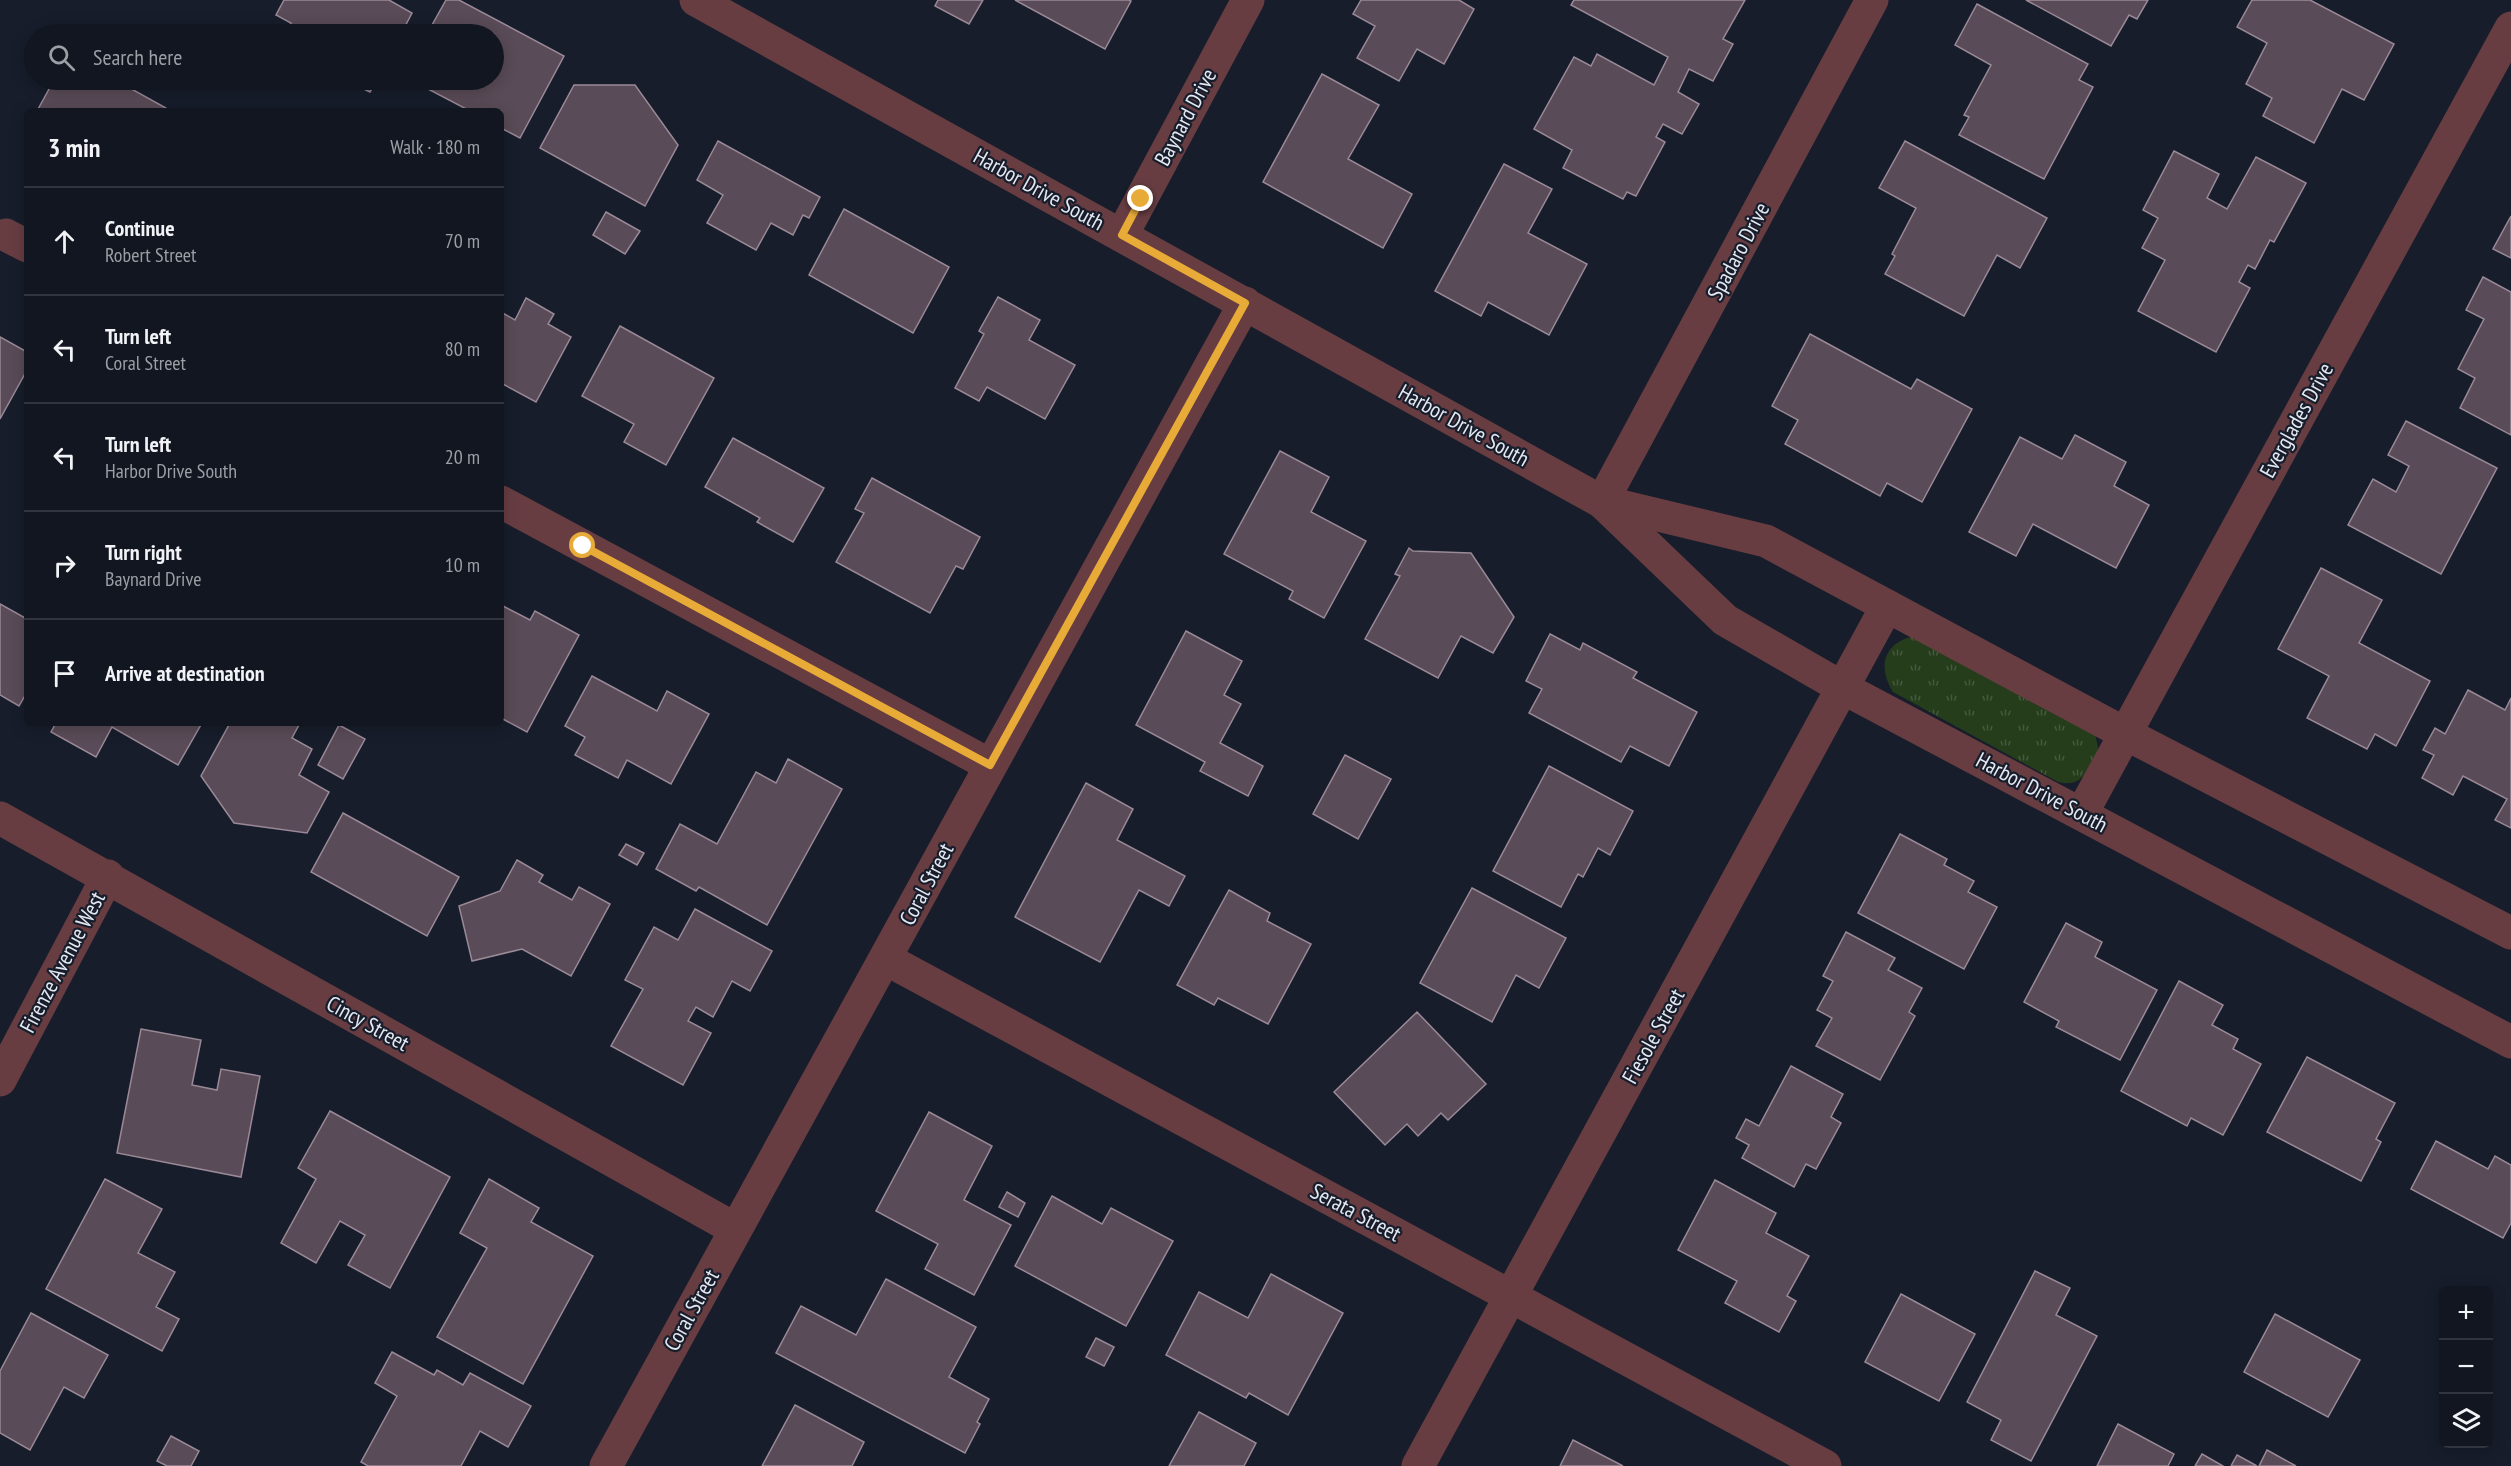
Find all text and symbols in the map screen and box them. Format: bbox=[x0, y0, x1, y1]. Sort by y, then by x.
search box bbox=[24, 24, 504, 90]
icon: search bbox=[45, 41, 78, 74]
text: Search here bbox=[93, 43, 182, 71]
street label: Baynard Drive bbox=[1148, 64, 1222, 170]
text: 3 min bbox=[48, 131, 101, 164]
text: Walk · 180 m bbox=[390, 134, 480, 160]
street label: Harbor Drive South bbox=[969, 142, 1109, 236]
route end bbox=[1127, 185, 1153, 211]
street label: Spadaro Drive bbox=[1701, 198, 1775, 304]
text: Continue bbox=[105, 214, 175, 242]
icon: ahead bbox=[48, 225, 81, 258]
text: 70 m bbox=[445, 228, 480, 254]
text: Robert Street bbox=[105, 242, 197, 268]
text: Turn left bbox=[105, 322, 171, 350]
icon: left bbox=[48, 333, 81, 366]
text: 80 m bbox=[445, 336, 480, 362]
text: Coral Street bbox=[105, 350, 186, 376]
street label: Everglades Drive bbox=[2253, 358, 2339, 482]
street label: Harbor Drive South bbox=[1394, 378, 1534, 472]
text: Turn left bbox=[105, 430, 171, 458]
icon: left bbox=[48, 441, 81, 474]
text: 20 m bbox=[445, 444, 480, 470]
text: Harbor Drive South bbox=[105, 458, 237, 484]
route start bbox=[569, 532, 595, 558]
text: Turn right bbox=[105, 538, 182, 566]
icon: right bbox=[48, 549, 81, 582]
text: 10 m bbox=[445, 552, 480, 578]
text: Baynard Drive bbox=[105, 566, 201, 592]
icon: arrive bbox=[48, 657, 81, 690]
text: Arrive at destination bbox=[105, 659, 265, 687]
street label: Harbor Drive South bbox=[1971, 746, 2113, 838]
street label: Coral Street bbox=[893, 838, 959, 930]
street label: Firenze Avenue West bbox=[13, 887, 111, 1037]
street label: Fiesole Street bbox=[1615, 984, 1691, 1088]
street label: Cincy Street bbox=[322, 989, 414, 1057]
street label: Serata Street bbox=[1306, 1177, 1406, 1247]
street label: Coral Street bbox=[657, 1264, 725, 1356]
map controls bbox=[2439, 1286, 2493, 1448]
button: + bbox=[2439, 1286, 2493, 1340]
button: − bbox=[2439, 1340, 2493, 1394]
button: layers bbox=[2439, 1394, 2493, 1448]

